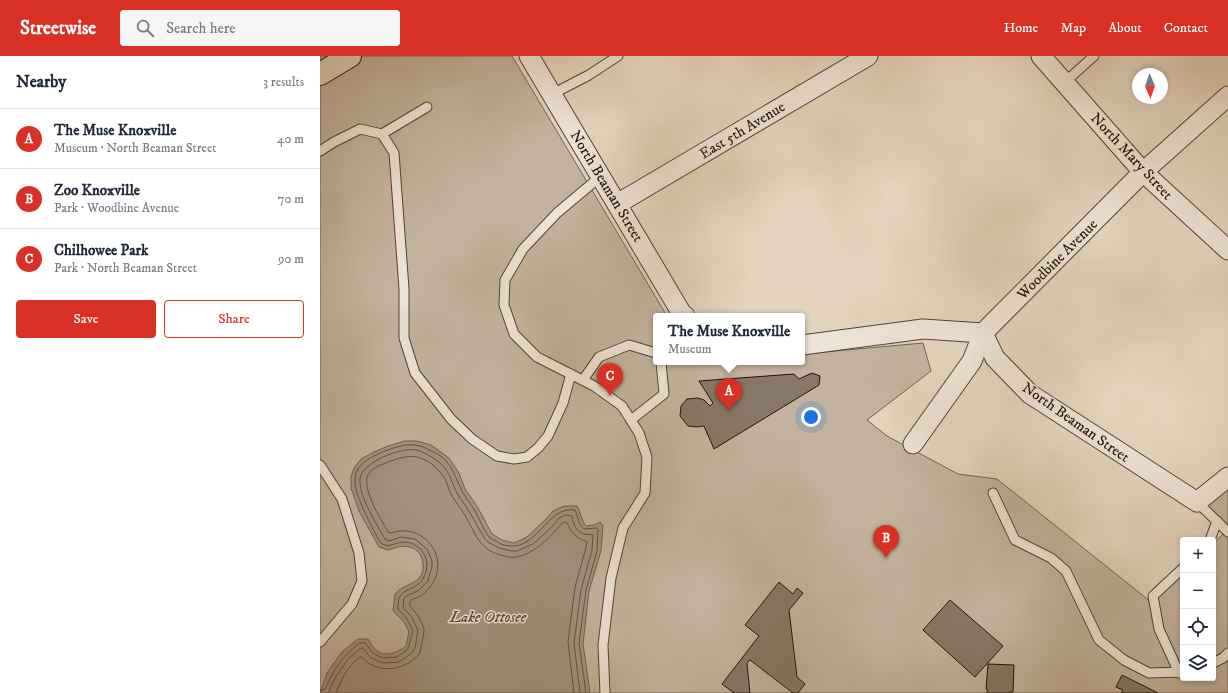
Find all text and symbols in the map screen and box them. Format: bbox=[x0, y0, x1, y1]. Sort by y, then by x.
search box bbox=[120, 10, 400, 46]
text: Streetwise bbox=[20, 17, 96, 40]
icon: search bbox=[134, 17, 156, 39]
text: Search here bbox=[166, 19, 236, 38]
text: Home bbox=[1004, 19, 1038, 37]
text: Map bbox=[1060, 19, 1086, 37]
text: About bbox=[1108, 19, 1142, 37]
text: Contact bbox=[1164, 19, 1208, 37]
north arrow bbox=[1132, 68, 1168, 104]
text: Nearby bbox=[16, 71, 66, 93]
text: 3 results bbox=[263, 74, 304, 90]
street label: East 5th Avenue bbox=[696, 97, 789, 163]
street label: North Mary Street bbox=[1086, 109, 1177, 204]
text: The Muse Knoxville bbox=[54, 121, 176, 140]
street label: North Beaman Street bbox=[566, 127, 648, 246]
text: A bbox=[25, 131, 33, 147]
text: 40 m bbox=[277, 131, 304, 147]
text: Museum · North Beaman Street bbox=[54, 140, 216, 156]
text: Zoo Knoxville bbox=[54, 181, 140, 200]
text: B bbox=[25, 191, 33, 207]
text: 70 m bbox=[278, 191, 304, 207]
text: Park · Woodbine Avenue bbox=[54, 200, 179, 216]
street label: Woodbine Avenue bbox=[1012, 215, 1102, 304]
text: Chilhowee Park bbox=[54, 241, 149, 260]
text: C bbox=[25, 251, 33, 267]
text: 90 m bbox=[278, 251, 304, 267]
text: Park · North Beaman Street bbox=[54, 260, 197, 276]
button: Save bbox=[16, 300, 156, 338]
button: Share bbox=[164, 300, 304, 338]
popup bbox=[653, 313, 805, 365]
text: The Muse Knoxville bbox=[668, 322, 790, 341]
text: Museum bbox=[668, 341, 712, 357]
pin: C bbox=[597, 363, 623, 396]
pin: A bbox=[716, 378, 742, 411]
street label: North Beaman Street bbox=[1018, 378, 1133, 467]
your location bbox=[801, 407, 821, 427]
pin: B bbox=[873, 525, 899, 558]
map controls bbox=[1180, 537, 1216, 681]
button: + bbox=[1180, 537, 1216, 573]
button: − bbox=[1180, 573, 1216, 609]
water label: Lake Ottosee bbox=[449, 607, 527, 627]
button: locate bbox=[1180, 609, 1216, 645]
button: layers bbox=[1180, 645, 1216, 681]

